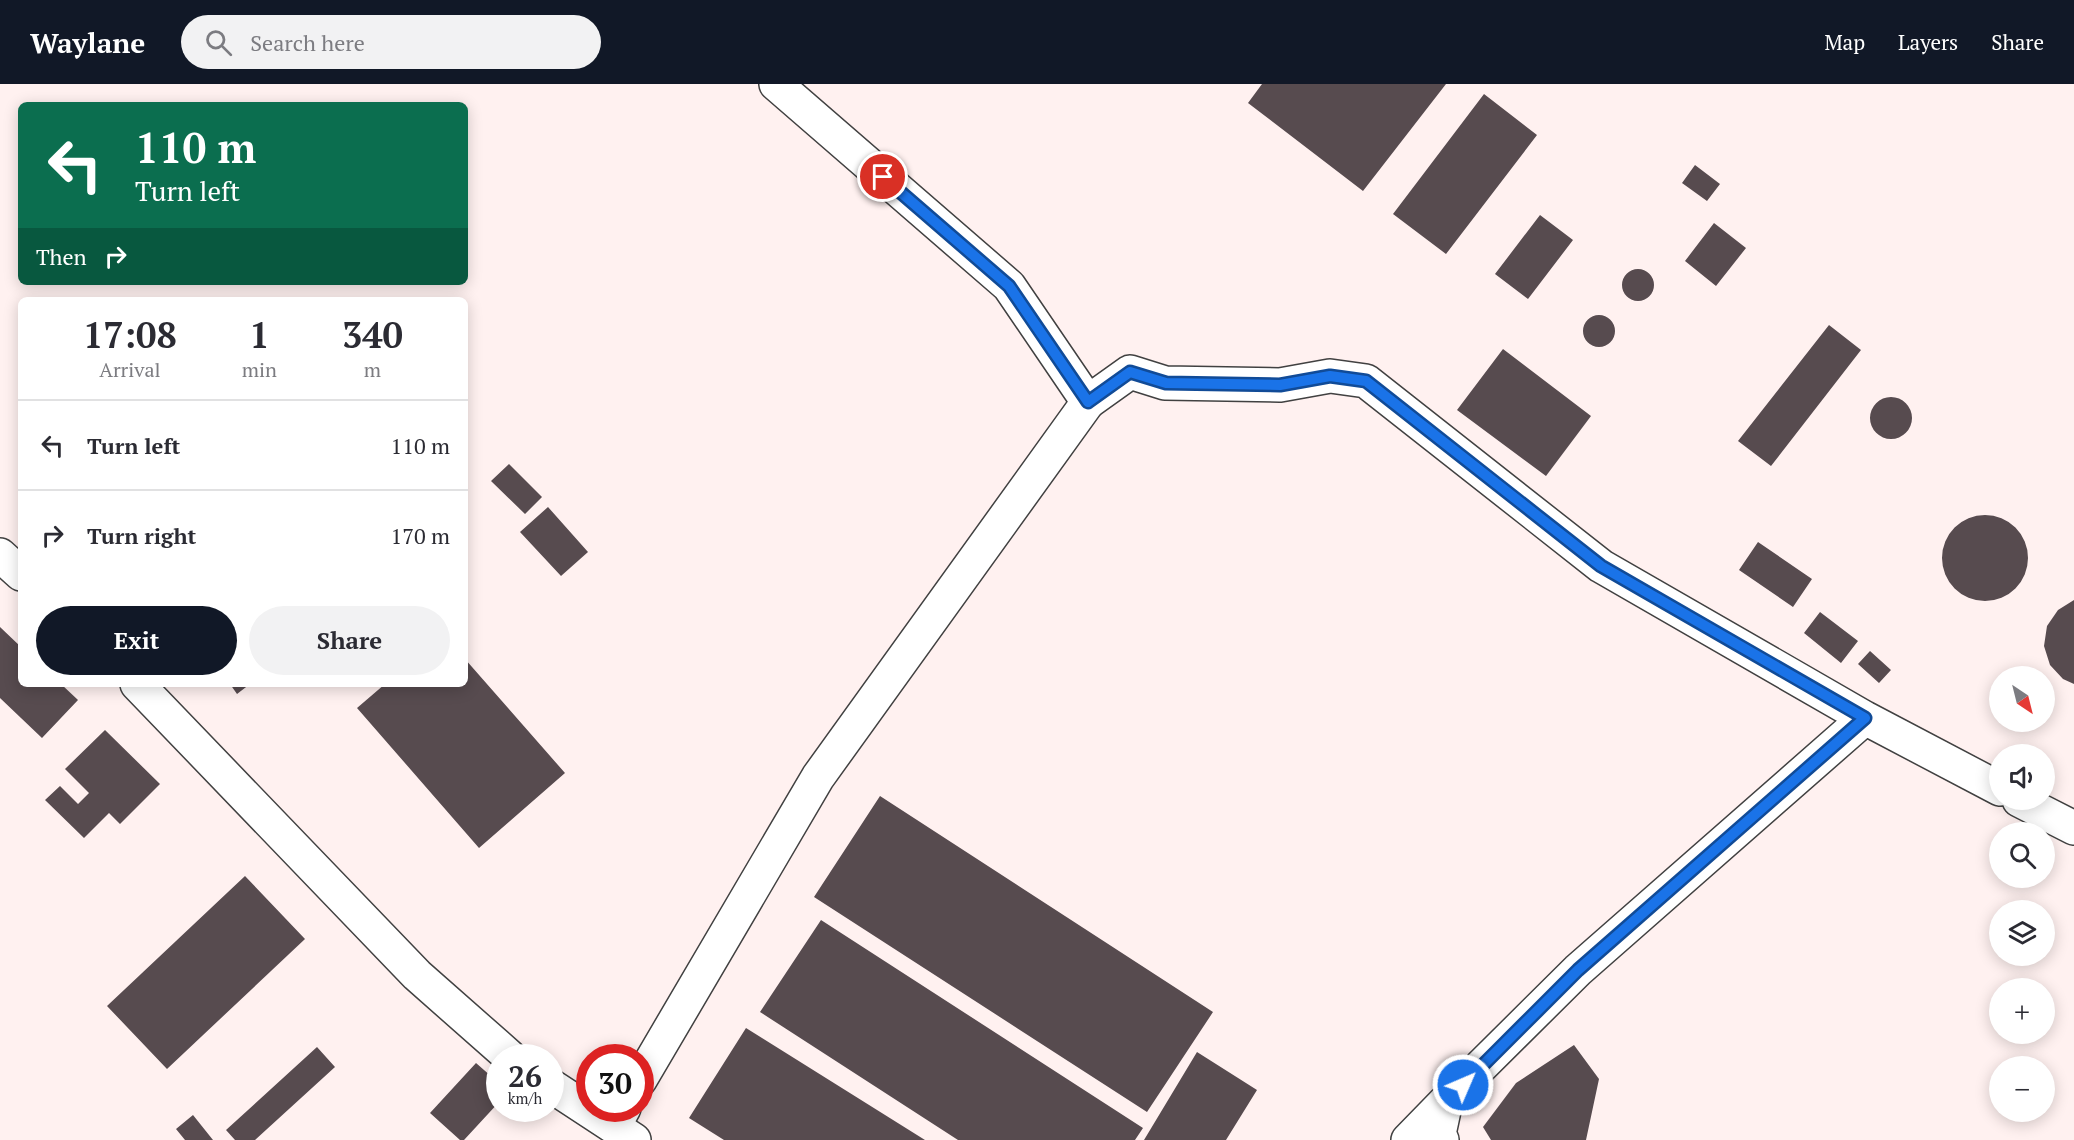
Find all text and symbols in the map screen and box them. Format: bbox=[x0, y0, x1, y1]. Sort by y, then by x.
search box bbox=[181, 15, 601, 69]
text: Waylane bbox=[30, 24, 145, 61]
icon: search bbox=[202, 26, 235, 59]
text: Search here bbox=[250, 28, 365, 57]
text: Map bbox=[1824, 28, 1865, 56]
text: Layers bbox=[1898, 28, 1958, 56]
text: Share bbox=[1991, 28, 2044, 56]
text: 110 m bbox=[135, 119, 256, 175]
icon: left bbox=[36, 126, 114, 204]
pin bbox=[857, 151, 908, 202]
icon: arrive bbox=[866, 160, 899, 193]
text: Turn left bbox=[135, 173, 240, 209]
icon: right bbox=[99, 240, 132, 273]
text: Then bbox=[36, 242, 87, 271]
text: 17:08 bbox=[83, 311, 177, 358]
text: 1 bbox=[249, 311, 270, 358]
text: 340 bbox=[342, 311, 403, 358]
text: Arrival bbox=[99, 356, 161, 383]
text: min bbox=[242, 356, 277, 383]
text: m bbox=[364, 356, 381, 383]
icon: left bbox=[36, 429, 69, 462]
text: Turn left bbox=[87, 431, 180, 460]
text: 110 m bbox=[390, 431, 450, 460]
icon: right bbox=[36, 519, 69, 552]
text: Turn right bbox=[87, 521, 196, 550]
text: 170 m bbox=[390, 521, 450, 550]
button: Exit bbox=[36, 606, 237, 675]
button: Share bbox=[249, 606, 450, 675]
north arrow bbox=[1989, 666, 2055, 732]
map controls bbox=[1989, 666, 2055, 1122]
button: sound bbox=[1989, 744, 2055, 810]
button: search bbox=[1989, 822, 2055, 888]
button: layers bbox=[1989, 900, 2055, 966]
button: + bbox=[1989, 978, 2055, 1044]
speed limit sign: 30 bbox=[576, 1044, 654, 1122]
position arrow bbox=[1431, 1053, 1495, 1117]
text: 26 bbox=[508, 1056, 542, 1096]
button: − bbox=[1989, 1056, 2055, 1122]
text: km/h bbox=[508, 1088, 542, 1108]

